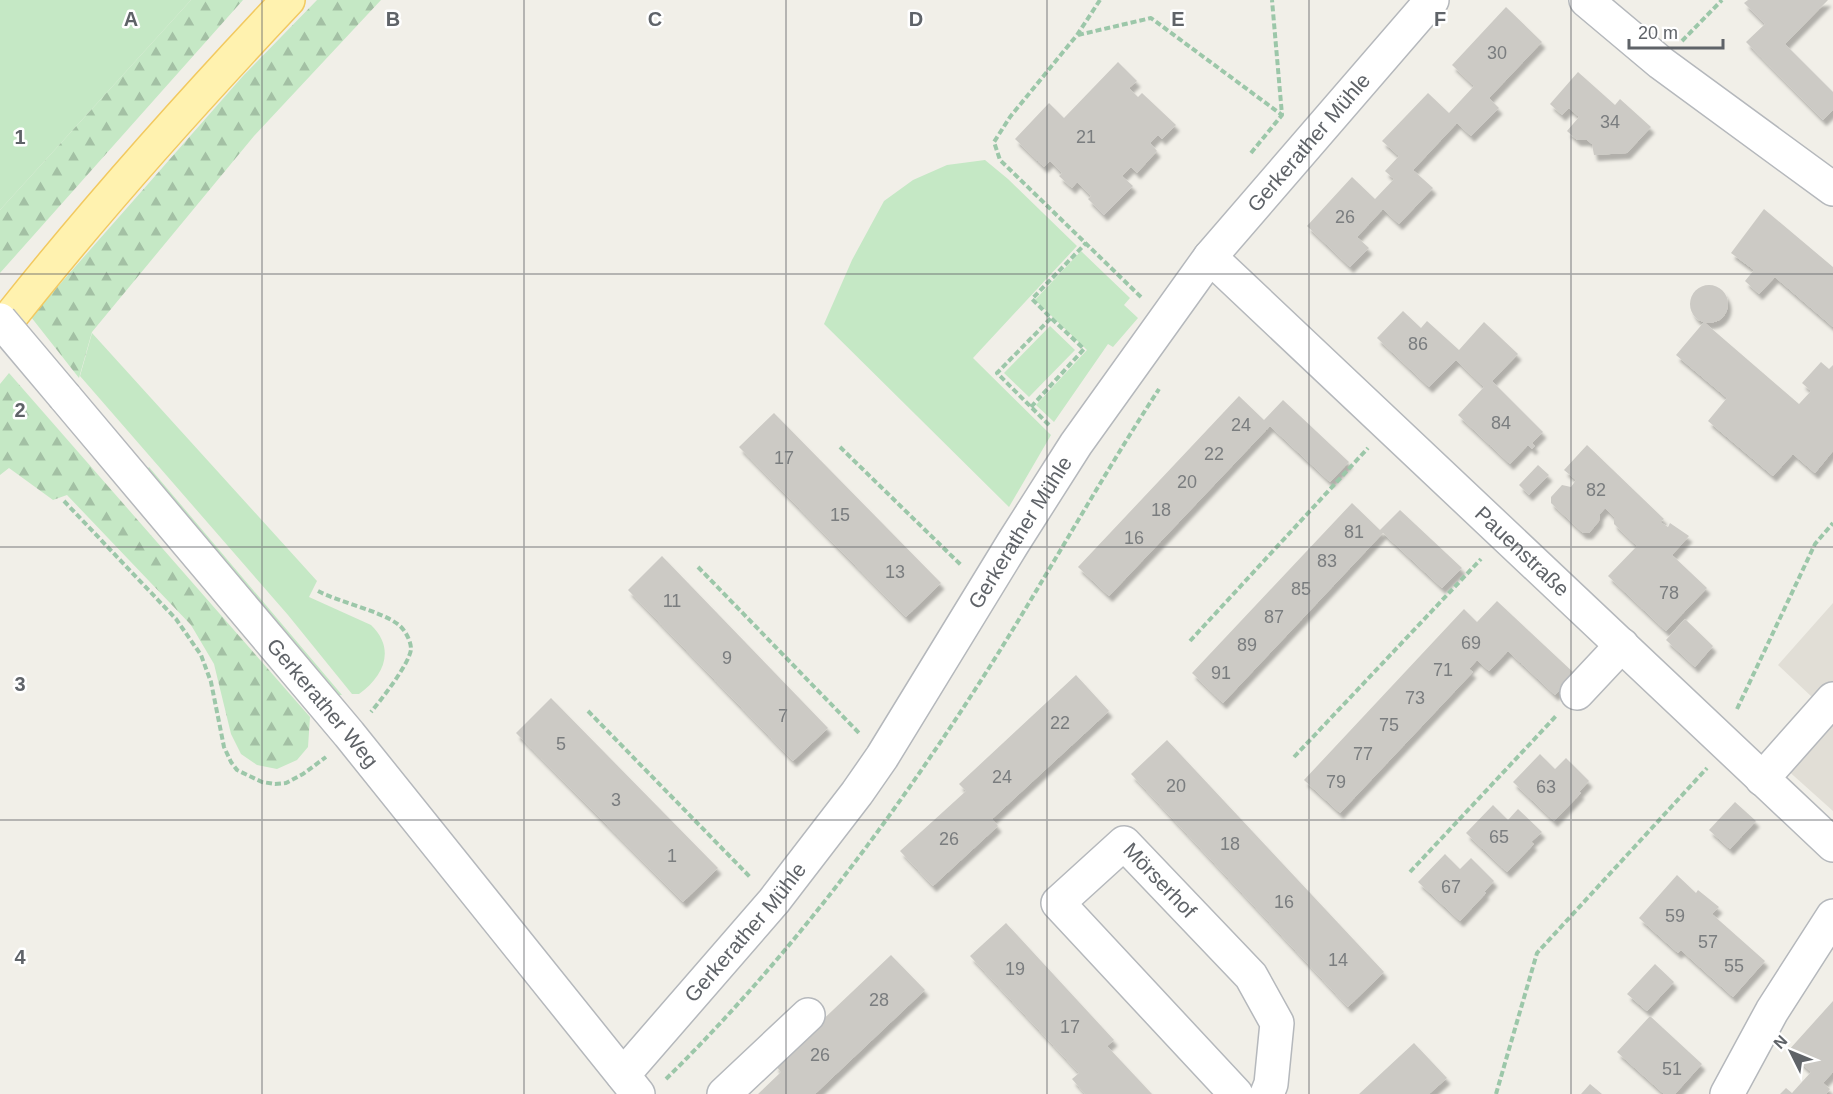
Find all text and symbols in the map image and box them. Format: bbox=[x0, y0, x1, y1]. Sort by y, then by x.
text: A bbox=[124, 8, 138, 30]
text: B bbox=[386, 8, 400, 30]
text: C bbox=[648, 8, 662, 30]
text: D bbox=[909, 8, 923, 30]
text: E bbox=[1171, 8, 1185, 30]
text: F bbox=[1434, 8, 1446, 30]
scale bar bbox=[1629, 12, 1724, 50]
text: 20 m bbox=[1638, 23, 1678, 43]
house number: 30 bbox=[1487, 43, 1507, 63]
street label: Gerkerather Mühle bbox=[1243, 68, 1374, 216]
house number: 34 bbox=[1600, 112, 1620, 132]
text: 1 bbox=[14, 126, 26, 148]
house number: 21 bbox=[1076, 127, 1096, 147]
house number: 26 bbox=[1335, 207, 1355, 227]
house number: 86 bbox=[1408, 334, 1428, 354]
text: 2 bbox=[14, 399, 26, 421]
house number: 84 bbox=[1491, 413, 1511, 433]
house number: 24 bbox=[1231, 415, 1251, 435]
house number: 22 bbox=[1204, 444, 1224, 464]
house number: 17 bbox=[774, 448, 794, 468]
street label: Gerkerather Mühle bbox=[964, 452, 1076, 613]
house number: 20 bbox=[1177, 472, 1197, 492]
house number: 82 bbox=[1586, 480, 1606, 500]
house number: 18 bbox=[1151, 500, 1171, 520]
street label: Pauenstraße bbox=[1471, 501, 1574, 601]
house number: 15 bbox=[830, 505, 850, 525]
house number: 81 bbox=[1344, 522, 1364, 542]
house number: 16 bbox=[1124, 528, 1144, 548]
house number: 83 bbox=[1317, 551, 1337, 571]
house number: 13 bbox=[885, 562, 905, 582]
house number: 85 bbox=[1291, 579, 1311, 599]
house number: 78 bbox=[1659, 583, 1679, 603]
house number: 11 bbox=[663, 591, 681, 611]
house number: 87 bbox=[1264, 607, 1284, 627]
house number: 69 bbox=[1461, 633, 1481, 653]
street label: Gerkerather Weg bbox=[263, 634, 383, 772]
house number: 89 bbox=[1237, 635, 1257, 655]
house number: 9 bbox=[722, 648, 732, 668]
house number: 71 bbox=[1433, 660, 1453, 680]
house number: 91 bbox=[1211, 663, 1231, 683]
text: 3 bbox=[14, 673, 26, 695]
house number: 73 bbox=[1405, 688, 1425, 708]
house number: 7 bbox=[778, 706, 788, 726]
house number: 22 bbox=[1050, 713, 1070, 733]
house number: 75 bbox=[1379, 715, 1399, 735]
house number: 5 bbox=[556, 734, 566, 754]
house number: 77 bbox=[1353, 744, 1373, 764]
house number: 24 bbox=[992, 767, 1012, 787]
house number: 79 bbox=[1326, 772, 1346, 792]
house number: 20 bbox=[1166, 776, 1186, 796]
house number: 63 bbox=[1536, 777, 1556, 797]
house number: 3 bbox=[611, 790, 621, 810]
house number: 65 bbox=[1489, 827, 1509, 847]
house number: 26 bbox=[939, 829, 959, 849]
house number: 18 bbox=[1220, 834, 1240, 854]
street label: Mörserhof bbox=[1119, 838, 1201, 922]
house number: 1 bbox=[667, 846, 677, 866]
street label: Gerkerather Mühle bbox=[680, 858, 810, 1006]
house number: 67 bbox=[1441, 877, 1461, 897]
house number: 16 bbox=[1274, 892, 1294, 912]
house number: 59 bbox=[1665, 906, 1685, 926]
house number: 57 bbox=[1698, 932, 1718, 952]
text: 4 bbox=[14, 946, 26, 968]
house number: 14 bbox=[1328, 950, 1348, 970]
house number: 55 bbox=[1724, 956, 1744, 976]
house number: 19 bbox=[1005, 959, 1025, 979]
house number: 28 bbox=[869, 990, 889, 1010]
house number: 17 bbox=[1060, 1017, 1080, 1037]
north arrow bbox=[1761, 1022, 1821, 1082]
text: N bbox=[1770, 1032, 1791, 1052]
house number: 26 bbox=[810, 1045, 830, 1065]
house number: 51 bbox=[1662, 1059, 1682, 1079]

